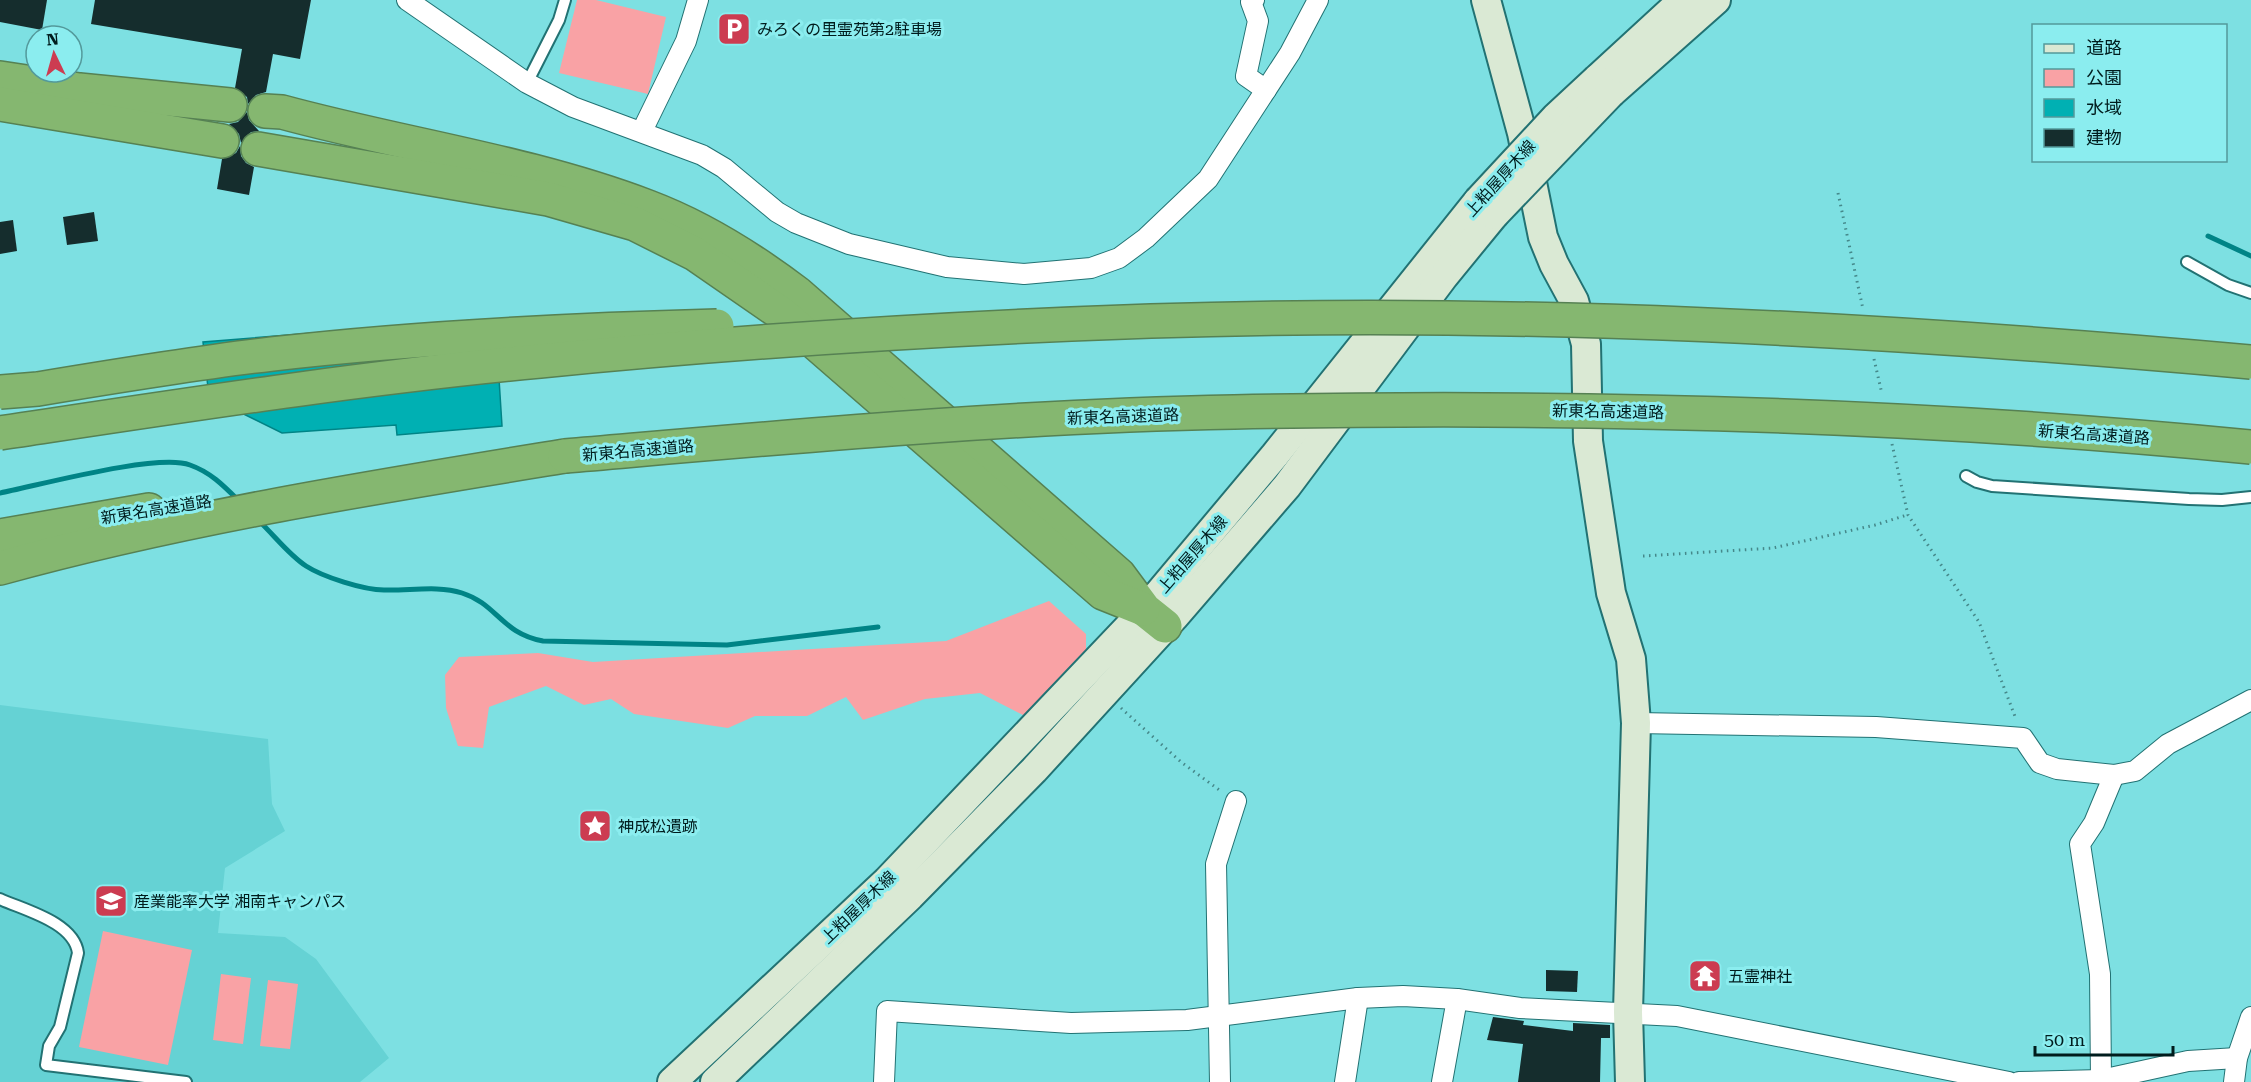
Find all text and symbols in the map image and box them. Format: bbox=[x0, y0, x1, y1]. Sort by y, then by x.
parking icon: みろくの里霊苑第2駐車場 bbox=[716, 11, 752, 47]
place label: みろくの里霊苑第2駐車場 bbox=[757, 20, 942, 39]
north arrow bbox=[24, 24, 84, 84]
legend bbox=[2032, 24, 2227, 162]
text: N bbox=[46, 30, 60, 50]
text: 道路 bbox=[2086, 37, 2122, 58]
text: 公園 bbox=[2086, 67, 2122, 88]
text: 水域 bbox=[2086, 97, 2122, 118]
text: 建物 bbox=[2086, 127, 2122, 148]
street label: 上粕屋厚木線 bbox=[1461, 136, 1540, 220]
street label: 新東名高速道路 bbox=[1552, 401, 1664, 422]
street label: 新東名高速道路 bbox=[1067, 405, 1179, 428]
street label: 新東名高速道路 bbox=[2037, 421, 2150, 448]
street label: 新東名高速道路 bbox=[581, 436, 695, 465]
street label: 新東名高速道路 bbox=[99, 491, 213, 528]
street label: 上粕屋厚木線 bbox=[1154, 512, 1231, 597]
place icon: 神成松遺跡 bbox=[577, 808, 613, 844]
place label: 神成松遺跡 bbox=[618, 817, 698, 836]
street label: 上粕屋厚木線 bbox=[817, 867, 899, 948]
school or university icon: 産業能率大学 湘南キャンパス bbox=[93, 883, 129, 919]
place label: 産業能率大学 湘南キャンパス bbox=[134, 892, 346, 911]
temple icon: 五霊神社 bbox=[1687, 958, 1723, 994]
place label: 五霊神社 bbox=[1728, 967, 1792, 986]
scale bar bbox=[2035, 1019, 2173, 1057]
text: 50 m bbox=[2044, 1029, 2085, 1050]

